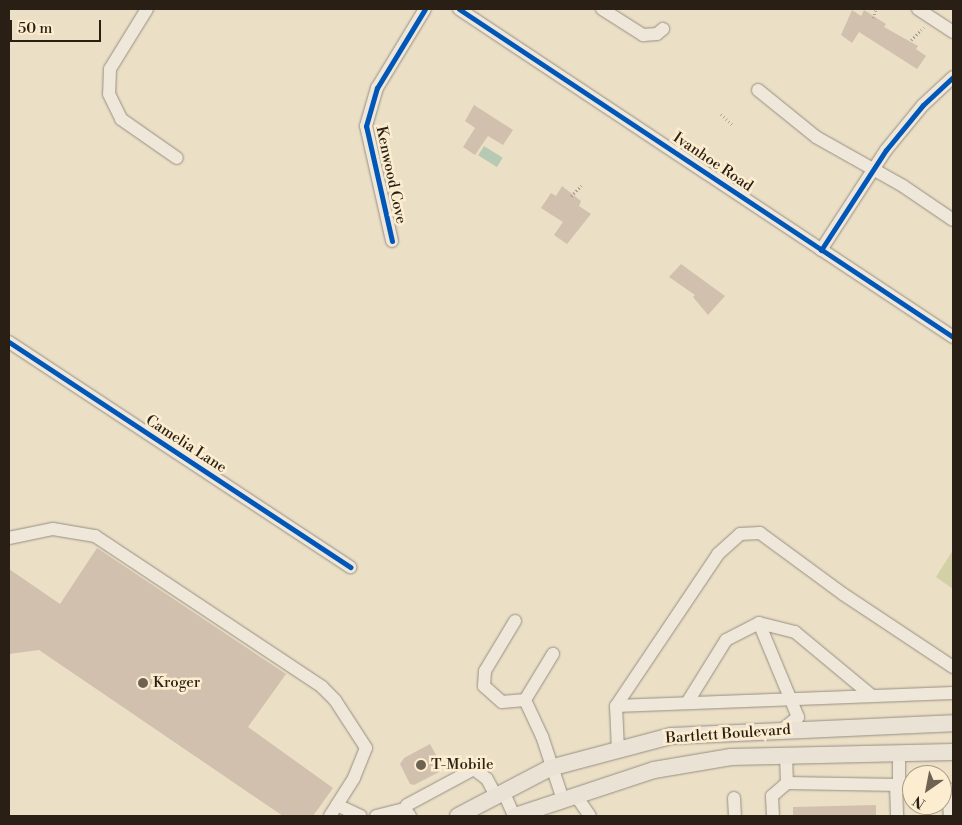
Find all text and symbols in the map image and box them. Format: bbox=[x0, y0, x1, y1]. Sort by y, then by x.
scale bar bbox=[12, 10, 104, 42]
text: 50 m bbox=[18, 19, 52, 38]
street label: Kenwood Cove bbox=[372, 125, 410, 225]
street label: Ivanhoe Road bbox=[670, 129, 756, 195]
street label: Camelia Lane bbox=[142, 411, 230, 477]
place label: Kroger bbox=[153, 674, 200, 692]
marker: Kroger bbox=[137, 677, 149, 689]
street label: Bartlett Boulevard bbox=[665, 721, 791, 747]
place label: T-Mobile bbox=[431, 756, 494, 774]
marker: T-Mobile bbox=[415, 759, 427, 771]
north arrow bbox=[902, 765, 952, 815]
text: N bbox=[910, 791, 929, 812]

